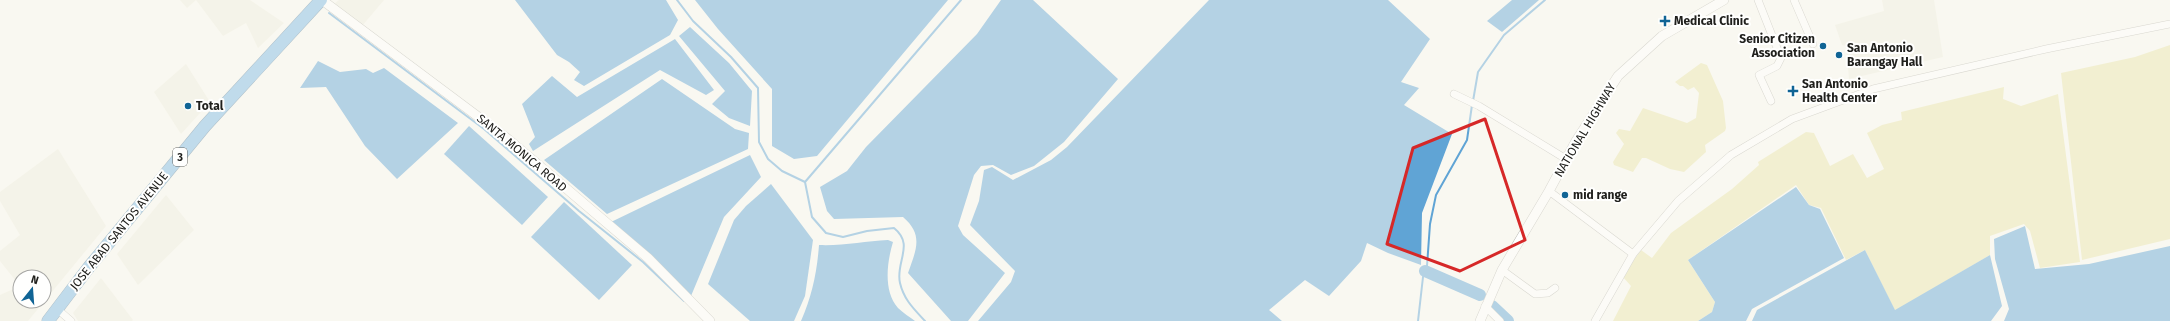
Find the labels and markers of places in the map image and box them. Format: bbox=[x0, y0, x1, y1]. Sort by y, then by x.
place label: Medical Clinic bbox=[1674, 14, 1749, 28]
marker: Medical Clinic bbox=[1659, 15, 1671, 27]
place label: Senior Citizen Association bbox=[1739, 32, 1815, 60]
marker: Senior Citizen Association bbox=[1818, 41, 1828, 51]
place label: San Antonio Barangay Hall bbox=[1847, 41, 1923, 69]
marker: San Antonio Barangay Hall bbox=[1834, 50, 1844, 60]
place label: San Antonio Health Center bbox=[1802, 77, 1877, 105]
marker: San Antonio Health Center bbox=[1787, 85, 1799, 97]
place label: Total bbox=[196, 99, 224, 113]
marker: Total bbox=[183, 101, 193, 111]
place label: mid range bbox=[1573, 188, 1628, 202]
marker: mid range bbox=[1560, 190, 1570, 200]

